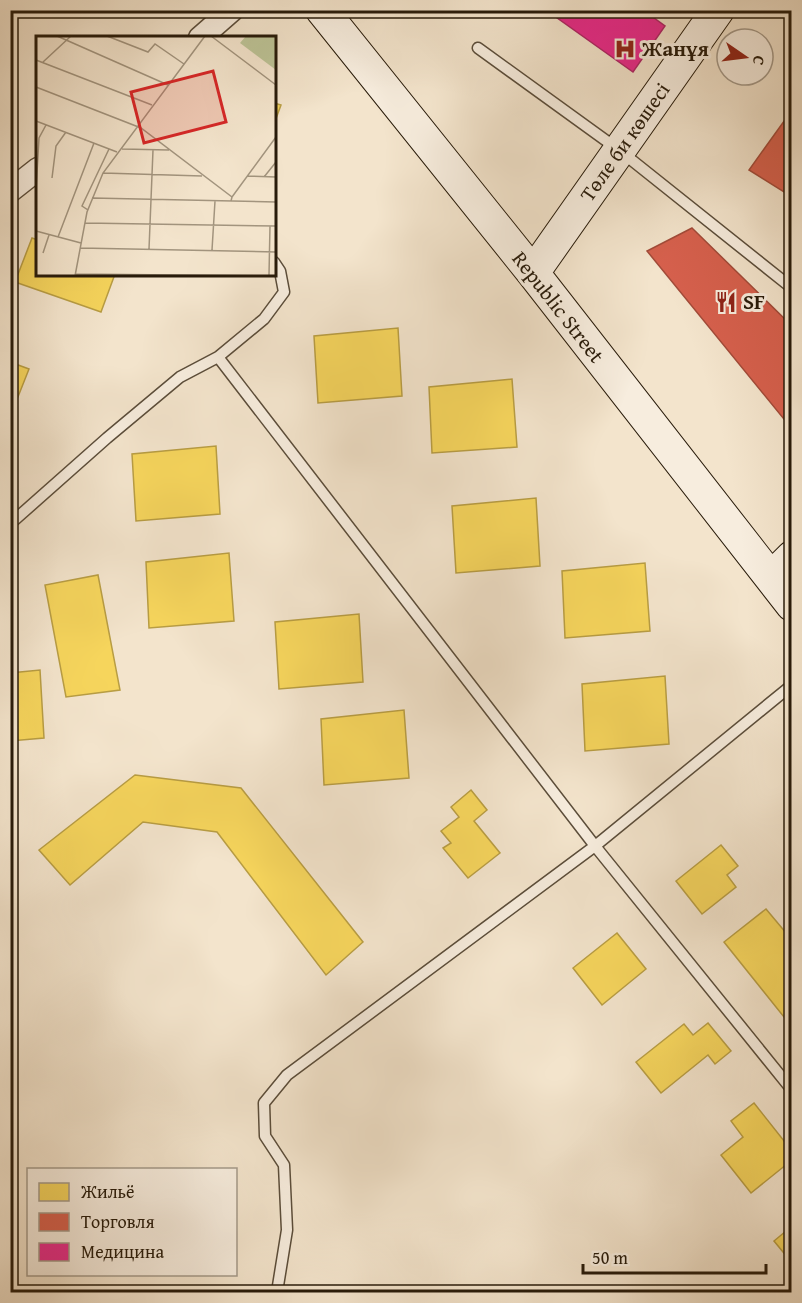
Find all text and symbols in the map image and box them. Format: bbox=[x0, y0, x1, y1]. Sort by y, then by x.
north arrow bbox=[715, 27, 775, 87]
place label: Жанұя bbox=[641, 33, 709, 64]
inset map bbox=[36, 36, 276, 276]
hospital icon: Жанұя bbox=[613, 37, 637, 61]
text: С bbox=[747, 53, 772, 68]
street label: Төле би көшесі bbox=[572, 76, 677, 208]
street label: Republic Street bbox=[505, 244, 612, 370]
place label: SF bbox=[743, 286, 765, 317]
restaurant icon: SF bbox=[714, 290, 738, 314]
legend bbox=[27, 1168, 237, 1276]
text: Жильё bbox=[80, 1178, 135, 1205]
text: Торговля bbox=[81, 1208, 155, 1235]
scale bar bbox=[583, 1237, 766, 1275]
text: Медицина bbox=[81, 1238, 164, 1265]
text: 50 m bbox=[592, 1244, 628, 1271]

